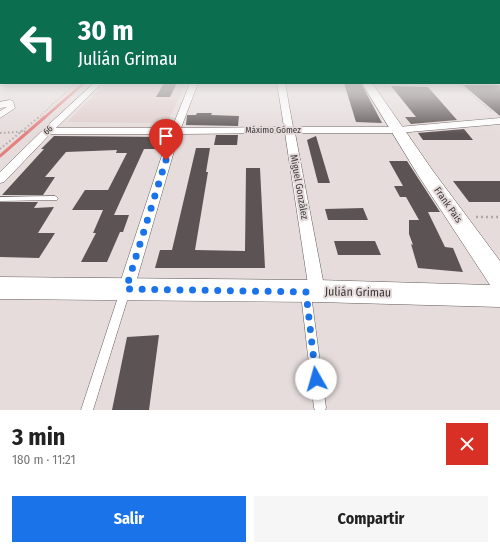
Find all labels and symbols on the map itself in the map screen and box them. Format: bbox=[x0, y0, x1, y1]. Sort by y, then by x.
pin bbox=[149, 119, 183, 160]
street label: 66 bbox=[41, 123, 55, 137]
street label: Máximo Gómez bbox=[245, 125, 301, 135]
street label: Miguel González bbox=[287, 154, 311, 220]
street label: Frank Pais bbox=[431, 185, 465, 225]
street label: Julián Grimau bbox=[325, 284, 391, 300]
position arrow bbox=[295, 358, 337, 400]

